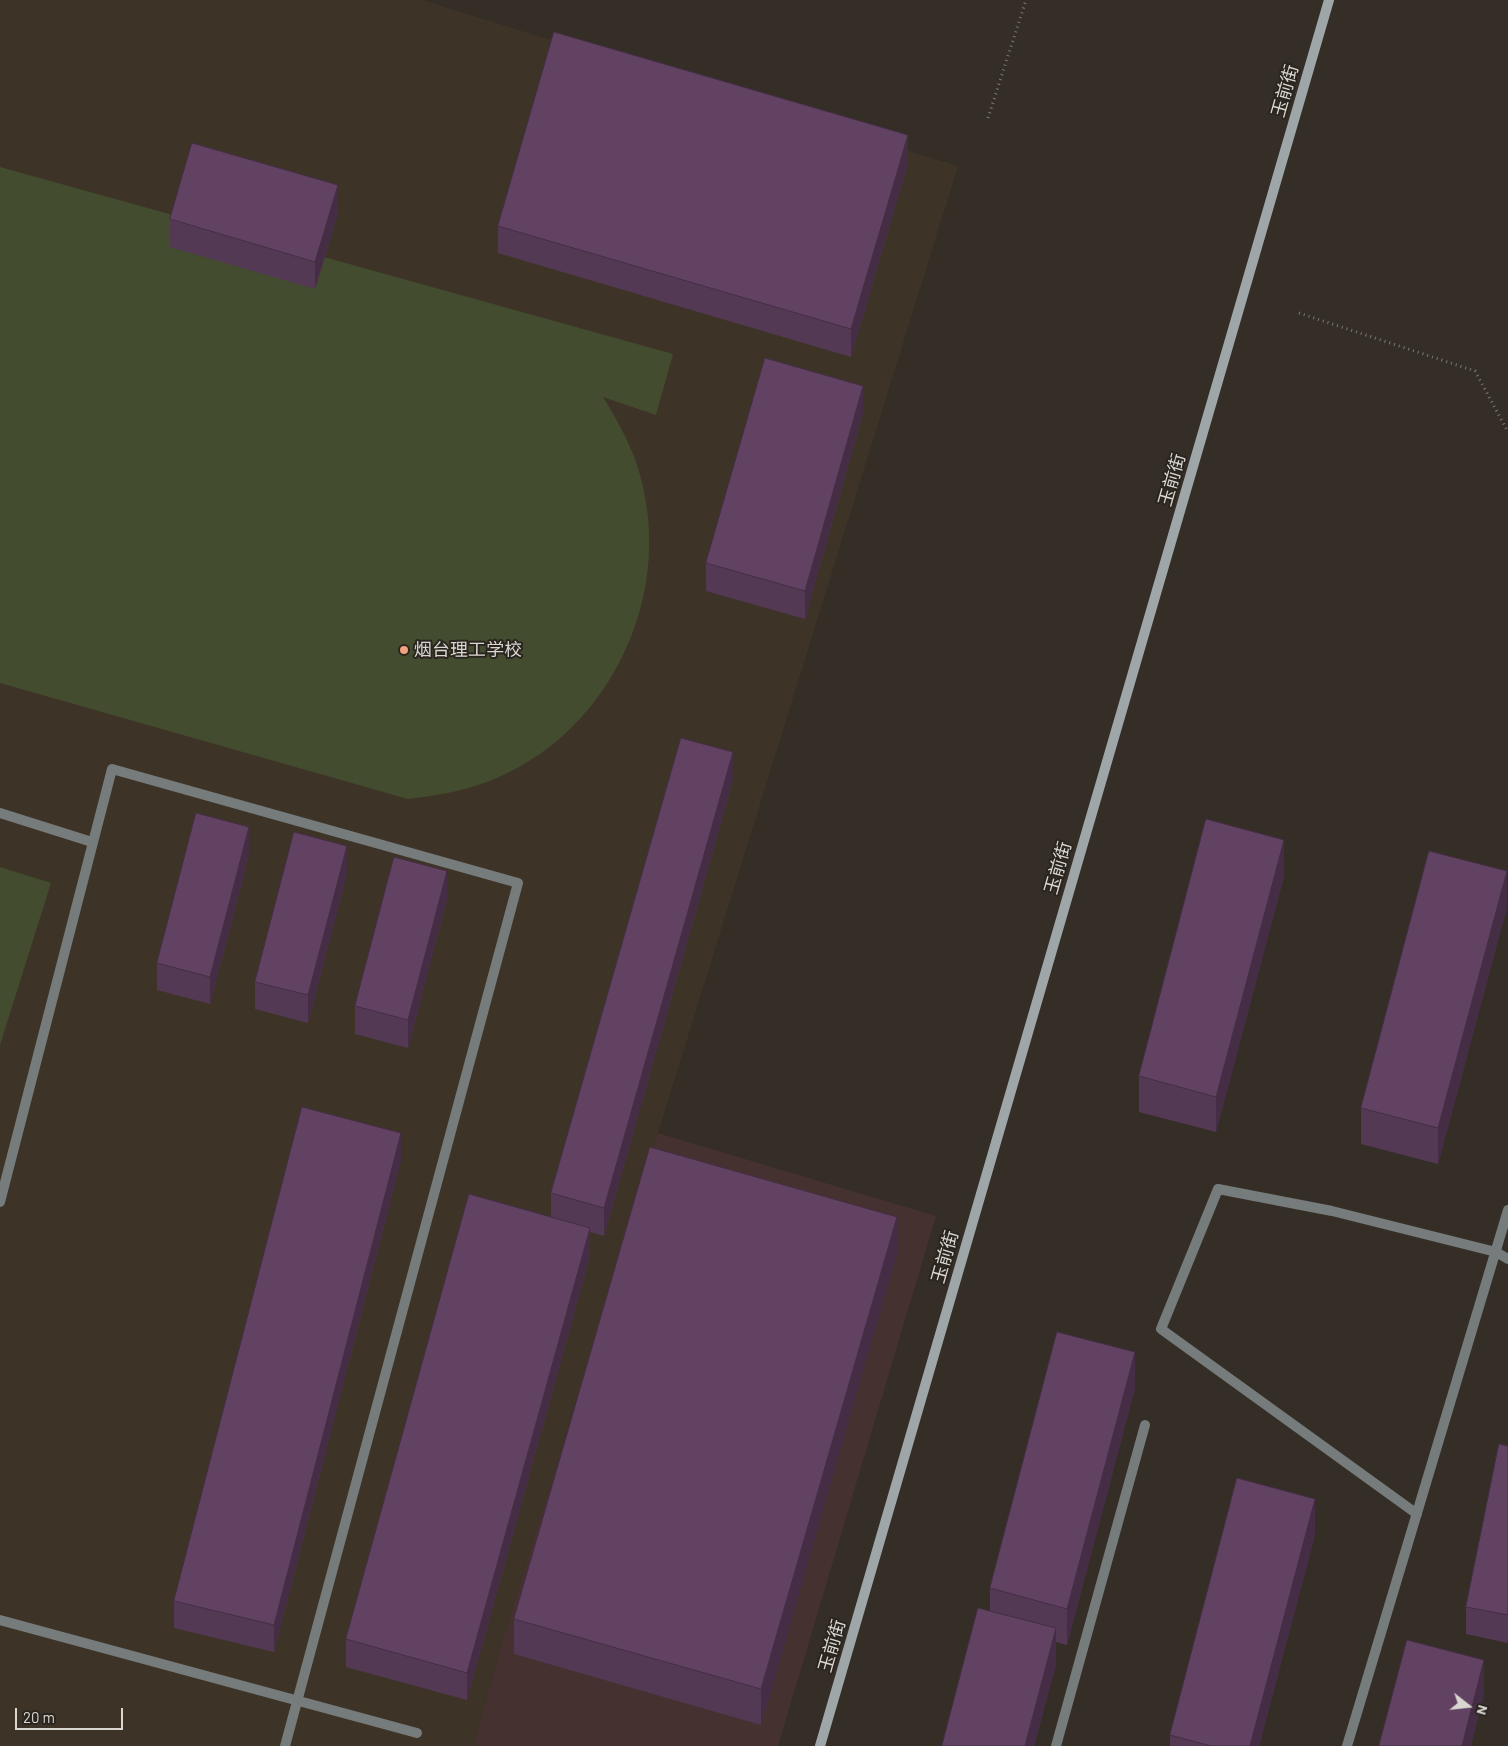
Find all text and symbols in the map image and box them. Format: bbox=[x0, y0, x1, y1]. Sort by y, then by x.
street label: 玉前街 bbox=[1267, 62, 1303, 120]
street label: 玉前街 bbox=[1154, 451, 1190, 509]
place label: 烟台理工学校 bbox=[414, 639, 522, 661]
marker: 烟台理工学校 bbox=[398, 644, 410, 656]
street label: 玉前街 bbox=[1040, 839, 1076, 897]
street label: 玉前街 bbox=[927, 1228, 963, 1286]
street label: 玉前街 bbox=[814, 1617, 850, 1675]
north arrow bbox=[1443, 1681, 1493, 1731]
scale bar bbox=[18, 1698, 125, 1730]
text: N bbox=[1473, 1703, 1492, 1717]
text: 20 m bbox=[23, 1708, 55, 1726]

